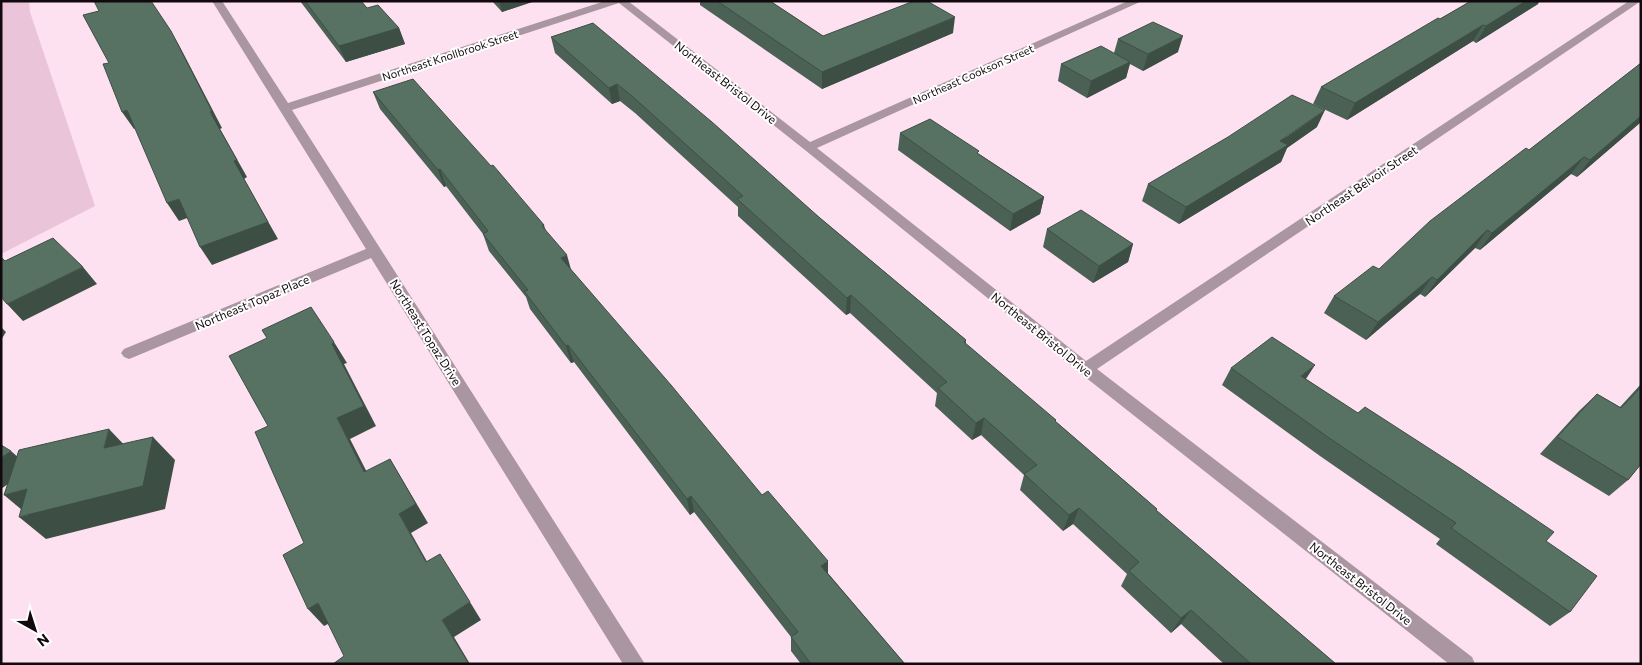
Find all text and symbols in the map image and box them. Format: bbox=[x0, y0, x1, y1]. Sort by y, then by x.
street label: Northeast Knollbrook Street bbox=[380, 27, 520, 83]
street label: Northeast Bristol Drive bbox=[672, 38, 780, 126]
street label: Northeast Cookson Street bbox=[911, 41, 1036, 107]
street label: Northeast Belvoir Street bbox=[1302, 142, 1420, 228]
street label: Northeast Topaz Place bbox=[193, 272, 311, 332]
street label: Northeast Topaz Drive bbox=[388, 276, 464, 388]
street label: Northeast Bristol Drive bbox=[989, 289, 1095, 379]
street label: Northeast Bristol Drive bbox=[1307, 539, 1415, 627]
north arrow bbox=[10, 605, 60, 655]
text: N bbox=[34, 631, 53, 650]

